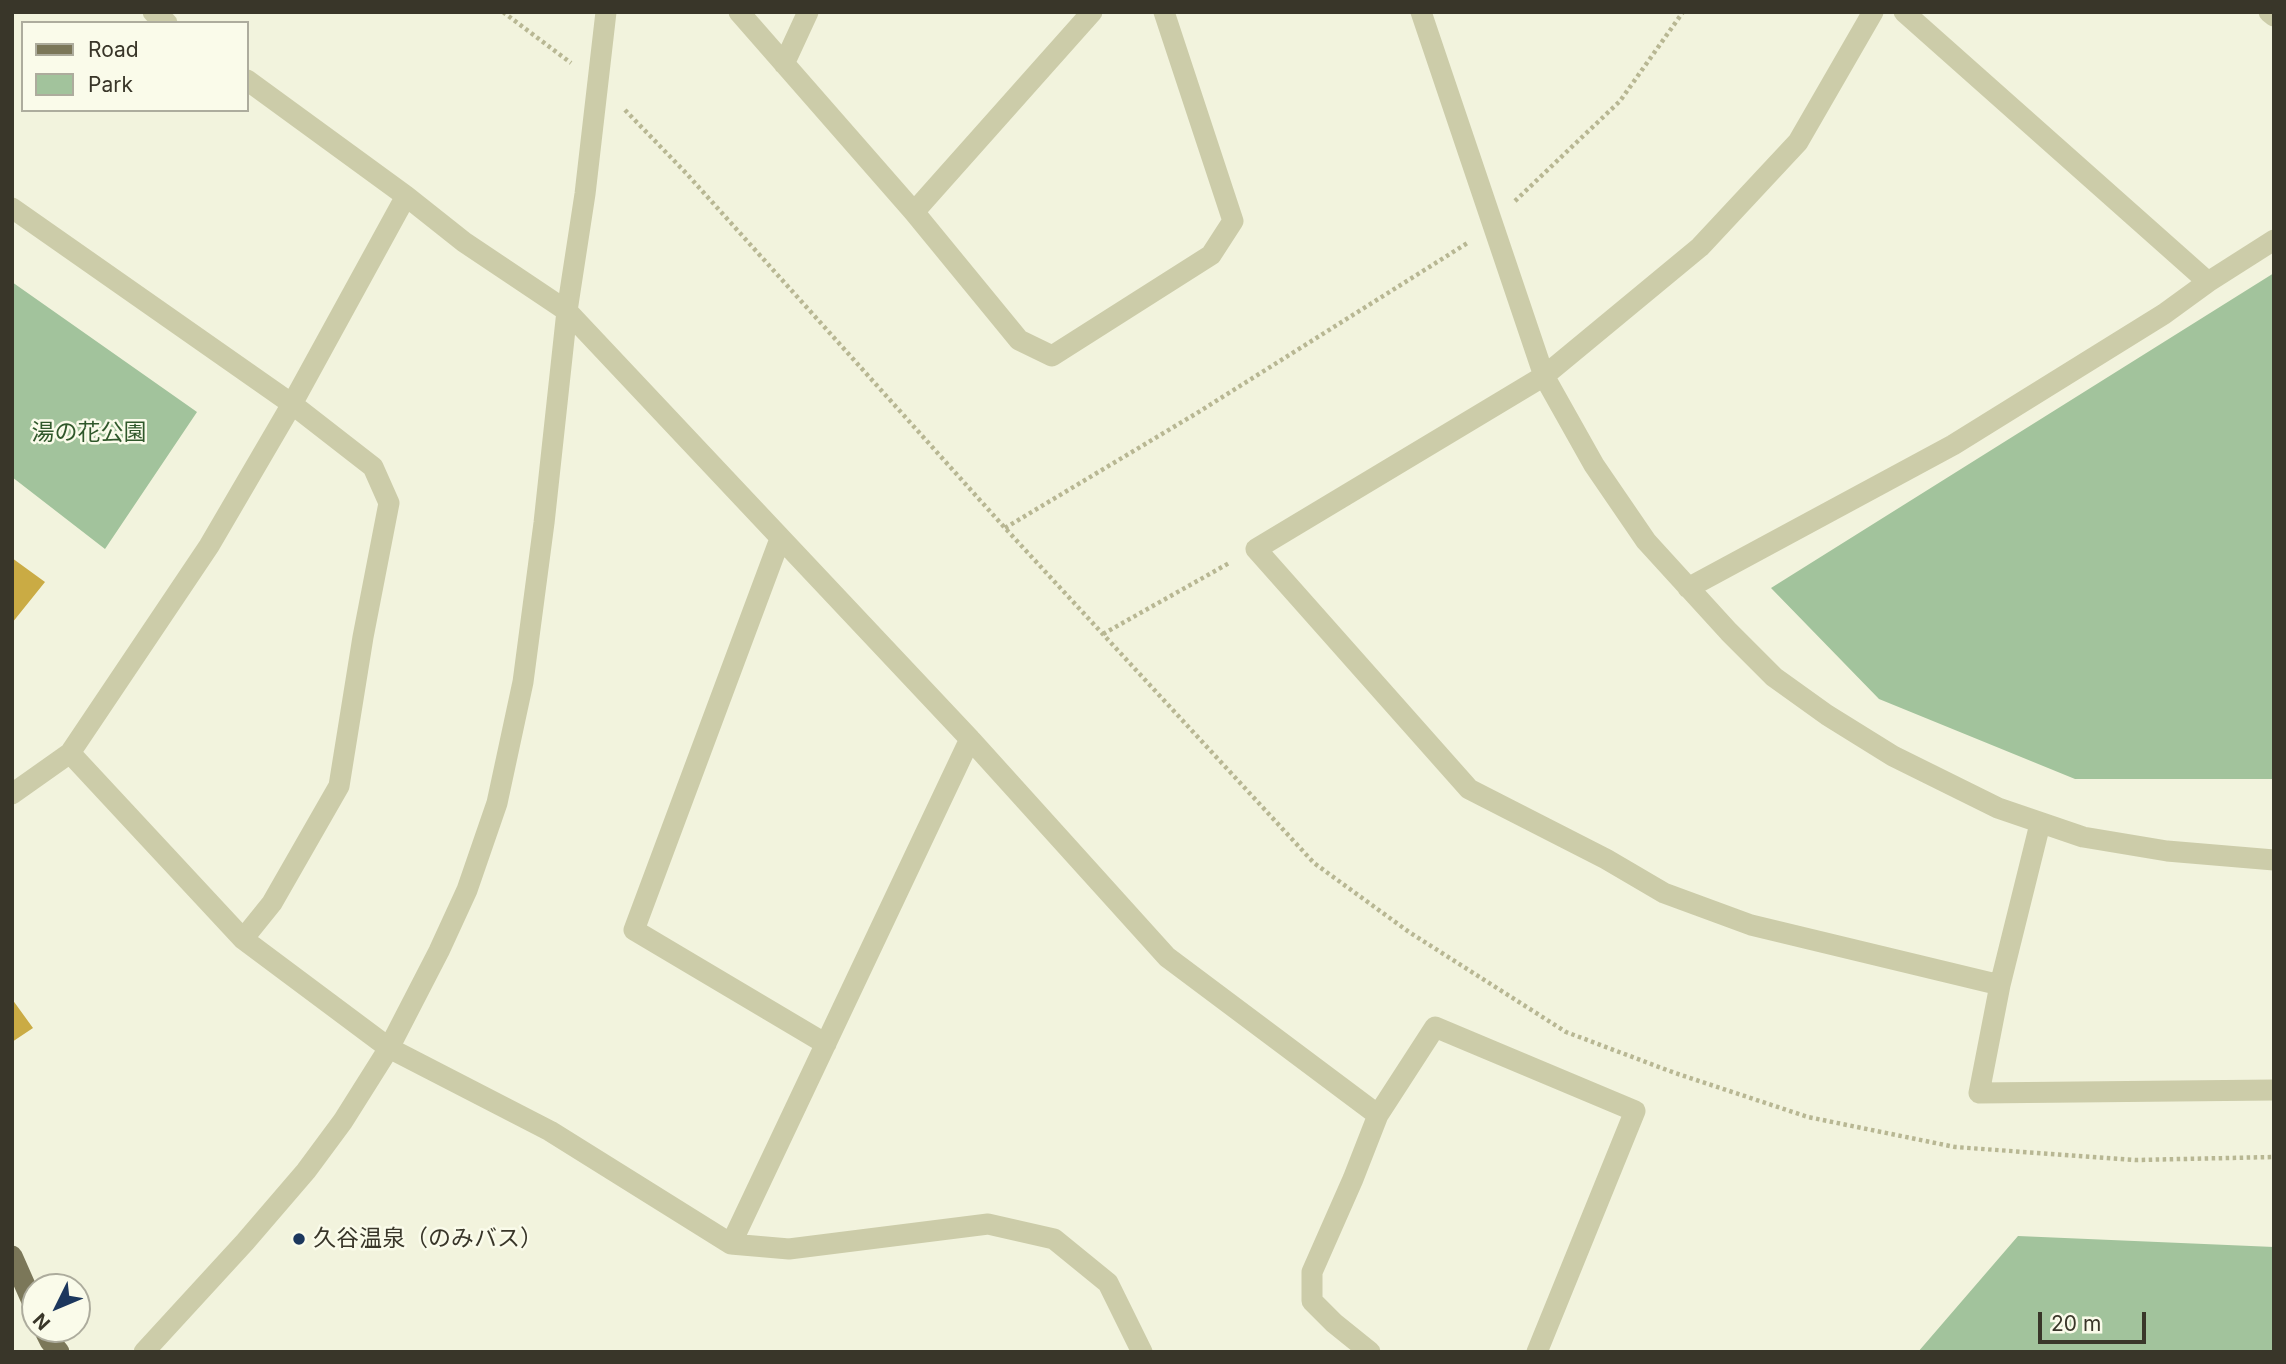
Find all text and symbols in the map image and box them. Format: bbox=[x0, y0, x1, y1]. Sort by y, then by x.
legend bbox=[21, 21, 248, 112]
text: Road bbox=[88, 37, 139, 62]
text: Park bbox=[88, 72, 133, 97]
park label: 湯の花公園 bbox=[32, 419, 146, 447]
place label: 久谷温泉（のみバス） bbox=[313, 1225, 543, 1253]
marker: 久谷温泉（のみバス） bbox=[291, 1231, 307, 1247]
north arrow bbox=[21, 1273, 91, 1343]
scale bar bbox=[2041, 1298, 2150, 1342]
text: N bbox=[28, 1308, 55, 1334]
text: 20 m bbox=[2051, 1311, 2101, 1336]

